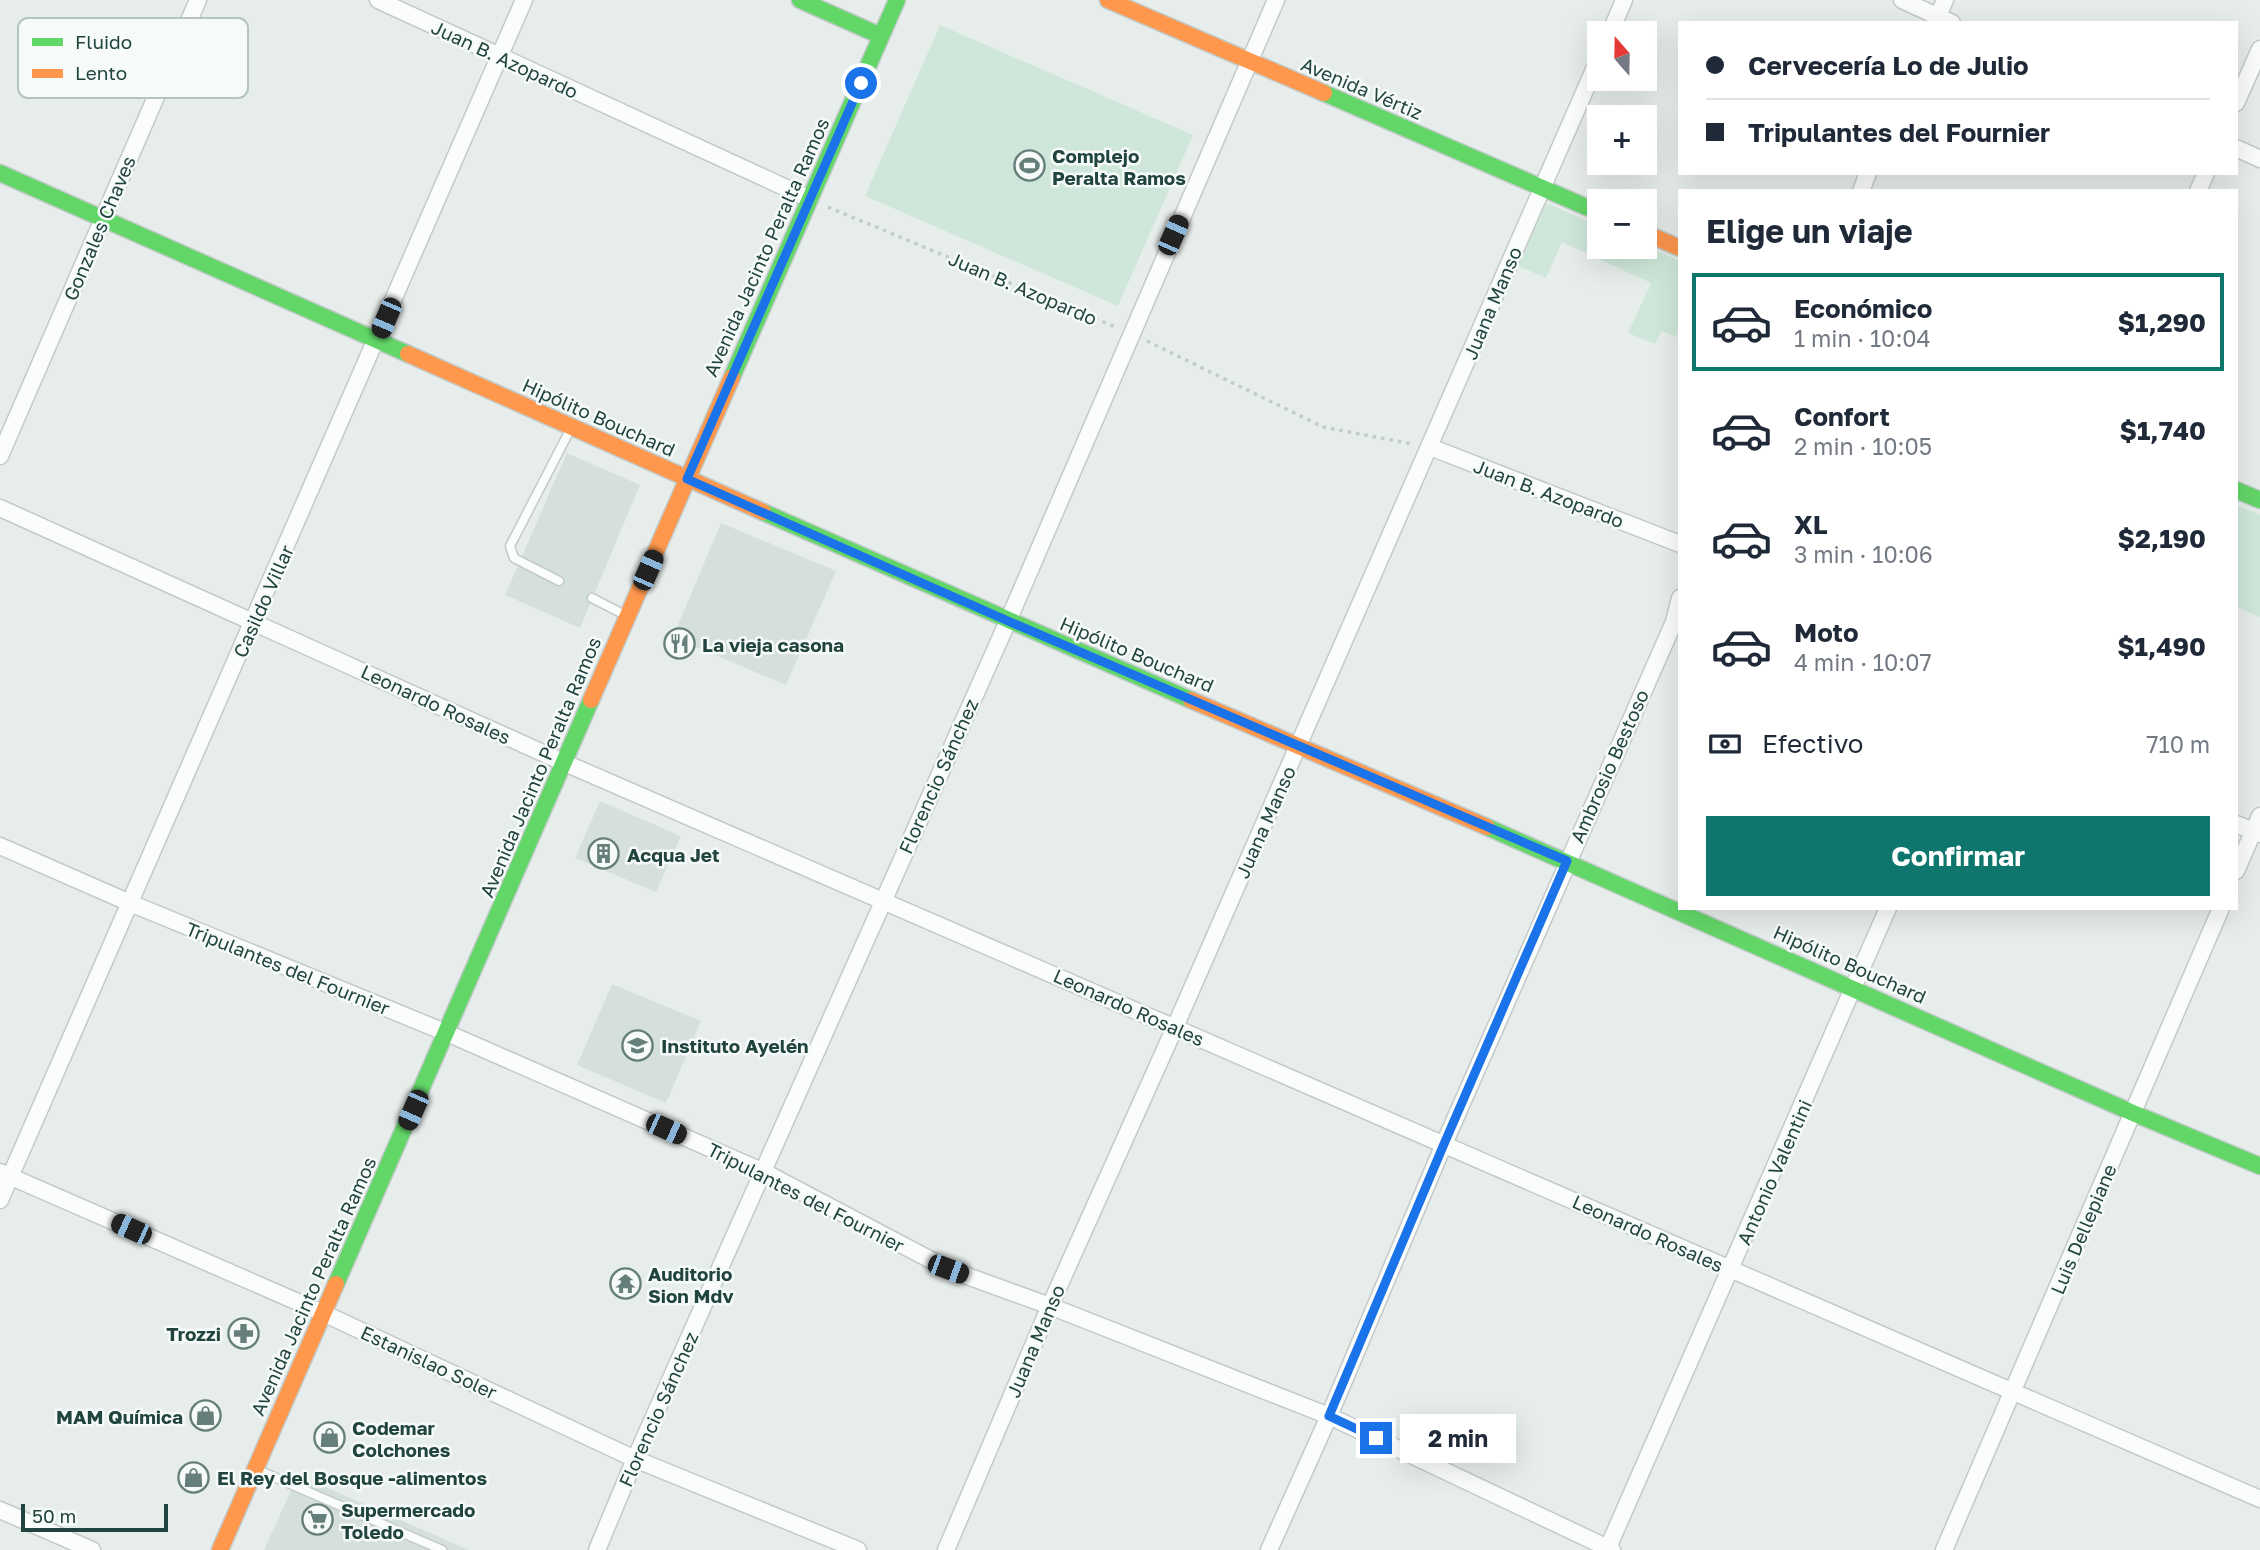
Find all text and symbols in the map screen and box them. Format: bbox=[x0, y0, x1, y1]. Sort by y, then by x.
street label: Juan B. Azopardo bbox=[428, 15, 582, 103]
legend bbox=[18, 18, 248, 98]
north arrow bbox=[1587, 21, 1657, 91]
map controls bbox=[1587, 21, 1657, 259]
text: Fluido bbox=[75, 30, 132, 53]
text: Cervecería Lo de Julio bbox=[1748, 50, 2029, 81]
street label: Avenida Vértiz bbox=[1298, 52, 1426, 124]
text: Lento bbox=[75, 61, 127, 84]
route start bbox=[845, 67, 877, 99]
button: + bbox=[1587, 105, 1657, 175]
street label: Avenida Jacinto Peralta Ramos bbox=[698, 114, 834, 380]
text: Tripulantes del Fournier bbox=[1748, 117, 2050, 148]
place label: Complejo Peralta Ramos bbox=[1052, 144, 1186, 189]
sports icon: Complejo Peralta Ramos bbox=[1012, 149, 1046, 183]
street label: Gonzales Chaves bbox=[58, 152, 140, 304]
button: − bbox=[1587, 189, 1657, 259]
car bbox=[1155, 212, 1192, 258]
text: Elige un viaje bbox=[1706, 212, 1913, 250]
street label: Juana Manso bbox=[1458, 243, 1526, 363]
street label: Juan B. Azopardo bbox=[945, 246, 1101, 330]
icon: car bbox=[1710, 291, 1773, 354]
text: Económico bbox=[1794, 293, 1932, 324]
car bbox=[369, 295, 404, 341]
text: $1,290 bbox=[2118, 307, 2206, 338]
text: 1 min · 10:04 bbox=[1794, 324, 1931, 352]
street label: Hipólito Bouchard bbox=[519, 373, 679, 461]
icon: car bbox=[1710, 399, 1773, 462]
text: Confort bbox=[1794, 401, 1890, 432]
text: $1,740 bbox=[2120, 415, 2206, 446]
text: 2 min · 10:05 bbox=[1794, 432, 1932, 460]
street label: Juan B. Azopardo bbox=[1471, 454, 1627, 532]
icon: car bbox=[1710, 507, 1773, 570]
text: XL bbox=[1794, 509, 1828, 540]
text: $2,190 bbox=[2118, 523, 2206, 554]
text: 3 min · 10:06 bbox=[1794, 540, 1933, 568]
street label: Casildo Villar bbox=[228, 541, 298, 661]
car bbox=[630, 547, 667, 593]
street label: Hipólito Bouchard bbox=[1057, 611, 1217, 697]
icon: car bbox=[1710, 615, 1773, 678]
text: Moto bbox=[1794, 617, 1859, 648]
restaurant icon: La vieja casona bbox=[662, 627, 696, 661]
text: $1,490 bbox=[2117, 631, 2206, 662]
street label: Avenida Jacinto Peralta Ramos bbox=[475, 633, 605, 901]
place label: La vieja casona bbox=[702, 633, 844, 656]
text: 4 min · 10:07 bbox=[1794, 648, 1932, 676]
street label: Leonardo Rosales bbox=[358, 659, 514, 749]
street label: Ambrosio Bestoso bbox=[1565, 686, 1653, 846]
street label: Florencio Sánchez bbox=[893, 695, 983, 857]
icon: cash bbox=[1706, 725, 1744, 763]
text: Efectivo bbox=[1762, 728, 1863, 759]
text: 710 m bbox=[2146, 730, 2210, 758]
street label: Juana Manso bbox=[1230, 762, 1300, 882]
button: Confirmar bbox=[1706, 816, 2210, 896]
building icon: Acqua Jet bbox=[587, 837, 621, 871]
place label: Acqua Jet bbox=[627, 843, 720, 866]
street label: Tripulantes del Fournier bbox=[183, 917, 394, 1020]
street label: Hipólito Bouchard bbox=[1770, 920, 1930, 1008]
street label: Leonardo Rosales bbox=[1050, 963, 1208, 1051]
school or university icon: Instituto Ayelén bbox=[621, 1028, 655, 1062]
place label: Instituto Ayelén bbox=[661, 1034, 809, 1057]
car bbox=[395, 1087, 432, 1133]
street label: Antonio Valentini bbox=[1732, 1096, 1816, 1248]
car bbox=[643, 1111, 690, 1147]
street label: Tripulantes del Fournier bbox=[704, 1137, 909, 1257]
street label: Avenida Jacinto Peralta Ramos bbox=[245, 1153, 381, 1419]
street label: Luis Dellepiane bbox=[2045, 1160, 2121, 1298]
street label: Leonardo Rosales bbox=[1569, 1189, 1727, 1277]
car bbox=[108, 1211, 155, 1247]
car bbox=[925, 1252, 972, 1286]
place label: Auditorio Sion Mdv bbox=[648, 1262, 734, 1307]
temple icon: Auditorio Sion Mdv bbox=[608, 1267, 642, 1301]
street label: Juana Manso bbox=[1001, 1281, 1069, 1401]
pharmacy icon: Trozzi bbox=[227, 1316, 261, 1350]
street label: Estanislao Soler bbox=[357, 1320, 501, 1404]
place label: Trozzi bbox=[166, 1322, 221, 1345]
street label: Florencio Sánchez bbox=[613, 1328, 703, 1490]
shop icon: MAM Química bbox=[189, 1399, 223, 1433]
place label: MAM Química bbox=[56, 1405, 183, 1428]
callout: 2 min bbox=[1400, 1414, 1516, 1462]
place label: Codemar Colchones bbox=[352, 1416, 451, 1461]
shop icon: Codemar Colchones bbox=[312, 1421, 346, 1455]
route end bbox=[1360, 1422, 1392, 1454]
text: 2 min bbox=[1428, 1424, 1488, 1452]
shop icon: El Rey del Bosque -alimentos bbox=[177, 1460, 211, 1494]
place label: El Rey del Bosque -alimentos bbox=[217, 1466, 487, 1489]
place label: Supermercado Toledo bbox=[341, 1498, 475, 1543]
scale bar bbox=[21, 1501, 168, 1533]
supermarket icon: Supermercado Toledo bbox=[301, 1503, 335, 1537]
text: 50 m bbox=[32, 1504, 76, 1527]

